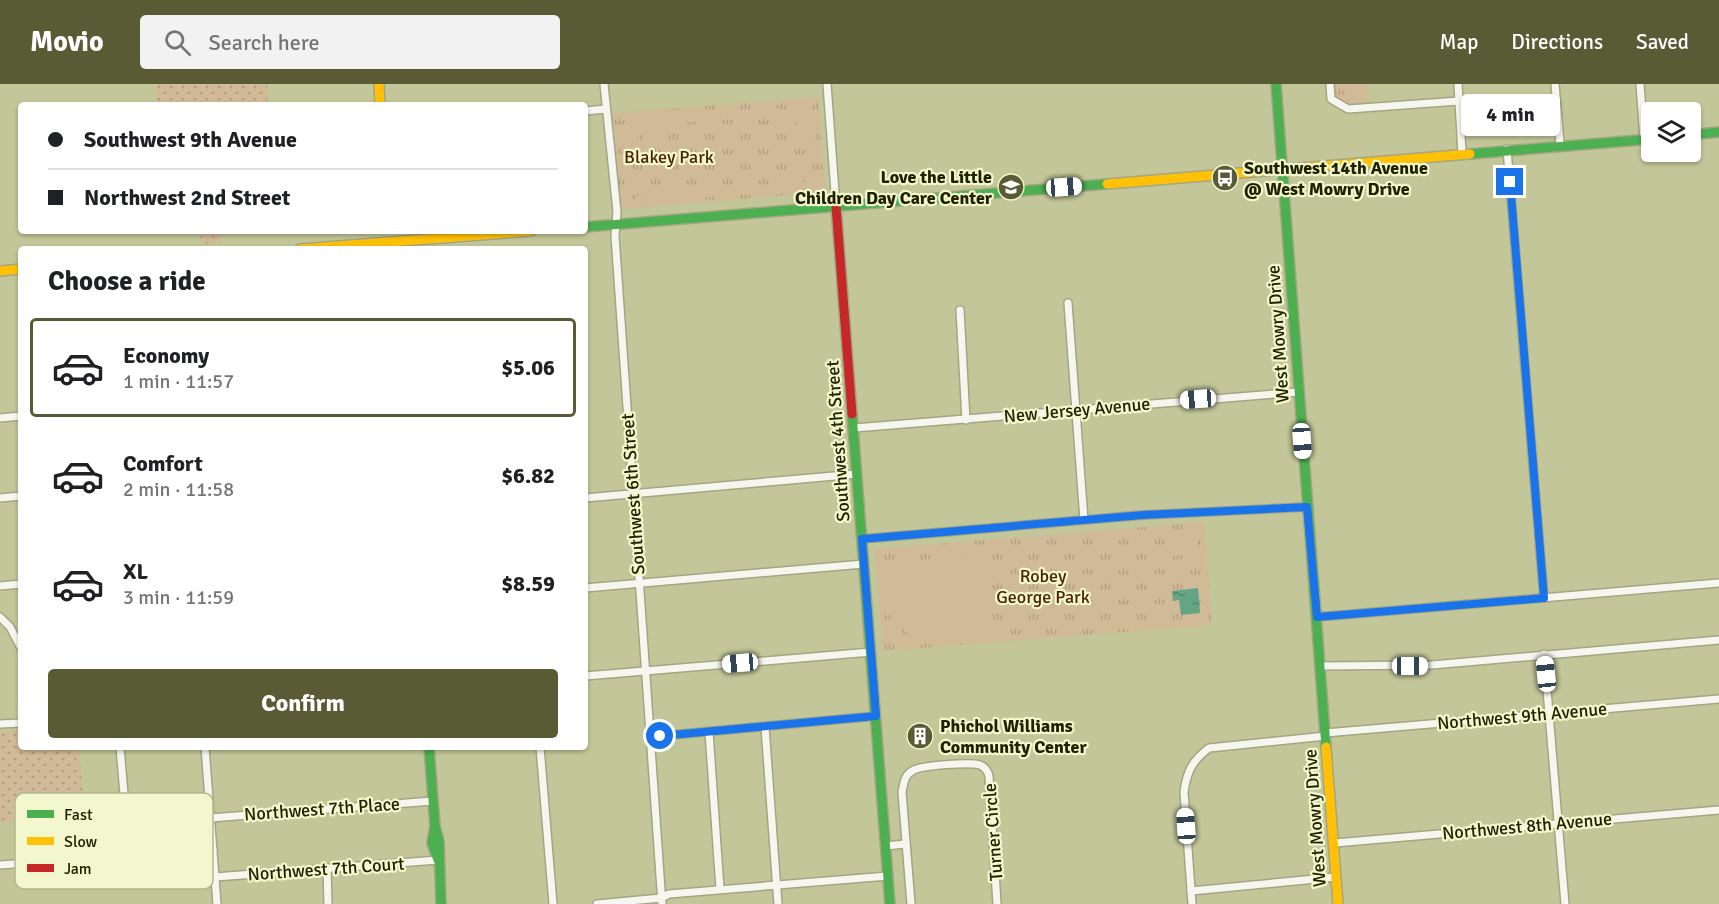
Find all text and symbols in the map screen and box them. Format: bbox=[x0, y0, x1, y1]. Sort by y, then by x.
search box bbox=[140, 15, 560, 69]
text: Movio bbox=[30, 25, 104, 59]
icon: search bbox=[161, 26, 194, 59]
text: Search here bbox=[209, 29, 320, 56]
text: Map bbox=[1440, 29, 1478, 55]
text: Directions bbox=[1511, 29, 1603, 55]
text: Saved bbox=[1636, 29, 1689, 55]
callout: 4 min bbox=[1460, 95, 1559, 137]
text: 4 min bbox=[1486, 102, 1535, 127]
map controls bbox=[1641, 102, 1701, 162]
button: layers bbox=[1641, 102, 1701, 162]
text: Southwest 9th Avenue bbox=[84, 126, 297, 153]
park label: Blakey Park bbox=[624, 146, 714, 168]
place label: Southwest 14th Avenue @ West Mowry Drive bbox=[1244, 157, 1428, 200]
bus stop icon: Southwest 14th Avenue @ West Mowry Drive bbox=[1210, 163, 1240, 193]
place label: Love the Little Children Day Care Center bbox=[795, 166, 993, 209]
route end bbox=[1496, 168, 1523, 195]
school or university icon: Love the Little Children Day Care Center bbox=[996, 172, 1026, 202]
car bbox=[1045, 177, 1083, 197]
text: Northwest 2nd Street bbox=[84, 184, 290, 211]
street label: West Mowry Drive bbox=[1262, 264, 1294, 404]
text: Choose a ride bbox=[48, 265, 206, 298]
icon: car bbox=[51, 341, 105, 395]
text: Economy bbox=[123, 342, 209, 369]
text: $5.06 bbox=[501, 354, 555, 381]
street label: Southwest 4th Street bbox=[821, 360, 855, 522]
text: 1 min · 11:57 bbox=[123, 369, 234, 394]
car bbox=[1179, 389, 1217, 409]
street label: New Jersey Avenue bbox=[1003, 393, 1151, 427]
street label: Southwest 6th Street bbox=[616, 413, 650, 575]
car bbox=[1292, 422, 1312, 460]
icon: car bbox=[51, 449, 105, 503]
text: Comfort bbox=[123, 450, 203, 477]
text: $6.82 bbox=[501, 462, 555, 489]
text: 2 min · 11:58 bbox=[123, 477, 234, 502]
icon: car bbox=[51, 557, 105, 611]
text: XL bbox=[123, 558, 148, 585]
park label: Robey George Park bbox=[996, 565, 1090, 608]
text: $8.59 bbox=[501, 570, 555, 597]
text: 3 min · 11:59 bbox=[123, 585, 234, 610]
car bbox=[721, 652, 759, 674]
car bbox=[1535, 655, 1557, 693]
car bbox=[1392, 657, 1428, 675]
button: Confirm bbox=[48, 669, 558, 738]
street label: Northwest 9th Avenue bbox=[1436, 698, 1608, 734]
place label: Phichol Williams Community Center bbox=[940, 715, 1087, 758]
building icon: Phichol Williams Community Center bbox=[905, 721, 935, 751]
route start bbox=[646, 722, 673, 749]
street label: West Mowry Drive bbox=[1299, 748, 1331, 888]
street label: Turner Circle bbox=[979, 782, 1007, 882]
legend bbox=[15, 793, 213, 889]
street label: Northwest 7th Place bbox=[243, 793, 401, 825]
text: Fast bbox=[64, 805, 93, 825]
car bbox=[1176, 807, 1196, 845]
street label: Northwest 8th Avenue bbox=[1441, 808, 1613, 844]
text: Slow bbox=[64, 832, 98, 852]
street label: Northwest 7th Court bbox=[247, 853, 405, 885]
text: Jam bbox=[64, 859, 92, 879]

